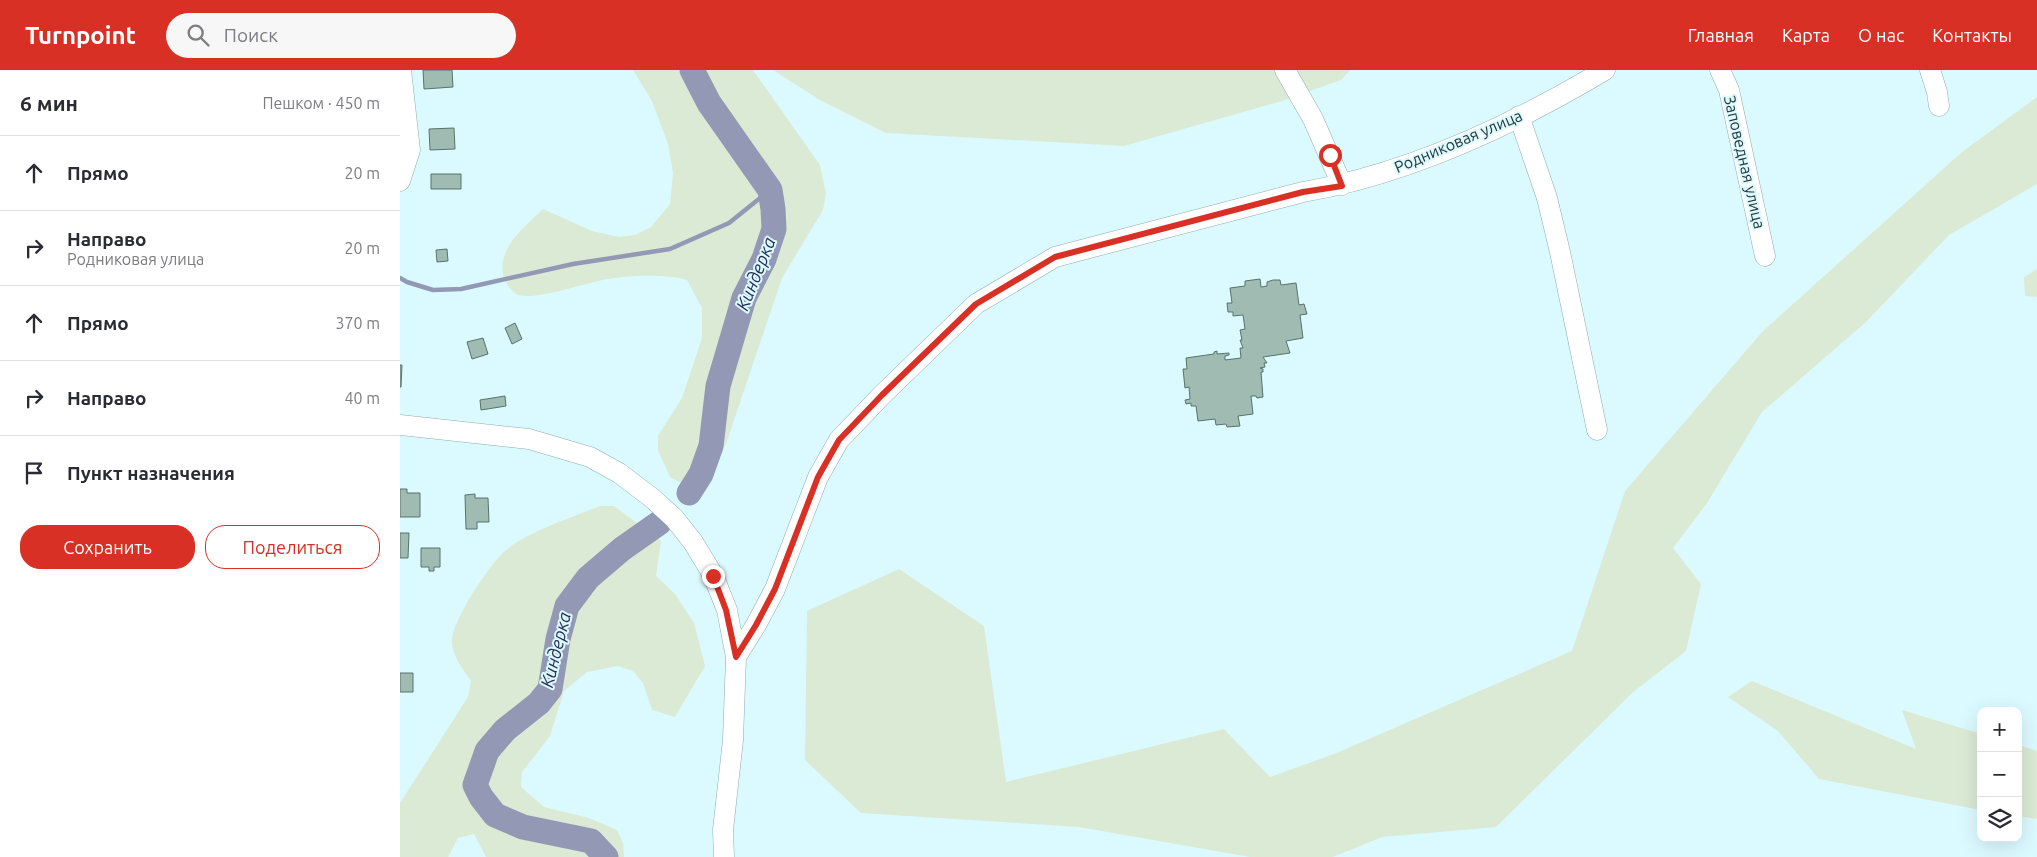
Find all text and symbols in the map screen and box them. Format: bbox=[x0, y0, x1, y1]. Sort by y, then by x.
search box bbox=[166, 13, 516, 58]
icon: search bbox=[184, 21, 212, 49]
text: Turnpoint bbox=[25, 22, 136, 49]
text: Поиск bbox=[224, 24, 278, 46]
text: Главная bbox=[1688, 25, 1754, 45]
text: Карта bbox=[1782, 25, 1830, 45]
text: О нас bbox=[1858, 25, 1904, 45]
text: Контакты bbox=[1932, 25, 2012, 45]
text: 6 мин bbox=[20, 91, 78, 115]
text: Пешком · 450 m bbox=[262, 94, 380, 112]
street label: Заповедная улица bbox=[1721, 94, 1769, 230]
street label: Родниковая улица bbox=[1391, 106, 1525, 176]
route start bbox=[1319, 144, 1342, 167]
icon: ahead bbox=[20, 159, 48, 187]
text: Прямо bbox=[67, 162, 129, 184]
text: 20 m bbox=[344, 164, 380, 182]
text: Направо bbox=[67, 228, 147, 250]
icon: right bbox=[20, 234, 48, 262]
water label: Киндерка bbox=[731, 234, 779, 313]
text: 20 m bbox=[344, 239, 380, 257]
text: Родниковая улица bbox=[67, 250, 204, 268]
icon: ahead bbox=[20, 309, 48, 337]
text: Прямо bbox=[67, 312, 129, 334]
text: 370 m bbox=[335, 314, 380, 332]
icon: right bbox=[20, 384, 48, 412]
text: Направо bbox=[67, 387, 147, 409]
text: 40 m bbox=[344, 389, 380, 407]
icon: arrive bbox=[20, 459, 48, 487]
text: Пункт назначения bbox=[67, 462, 235, 484]
button: Сохранить bbox=[20, 525, 195, 569]
button: Поделиться bbox=[205, 525, 380, 569]
route end bbox=[702, 565, 725, 588]
water label: Киндерка bbox=[536, 610, 574, 690]
map controls bbox=[1977, 707, 2022, 842]
button: + bbox=[1977, 707, 2022, 752]
button: − bbox=[1977, 752, 2022, 797]
button: layers bbox=[1977, 797, 2022, 842]

